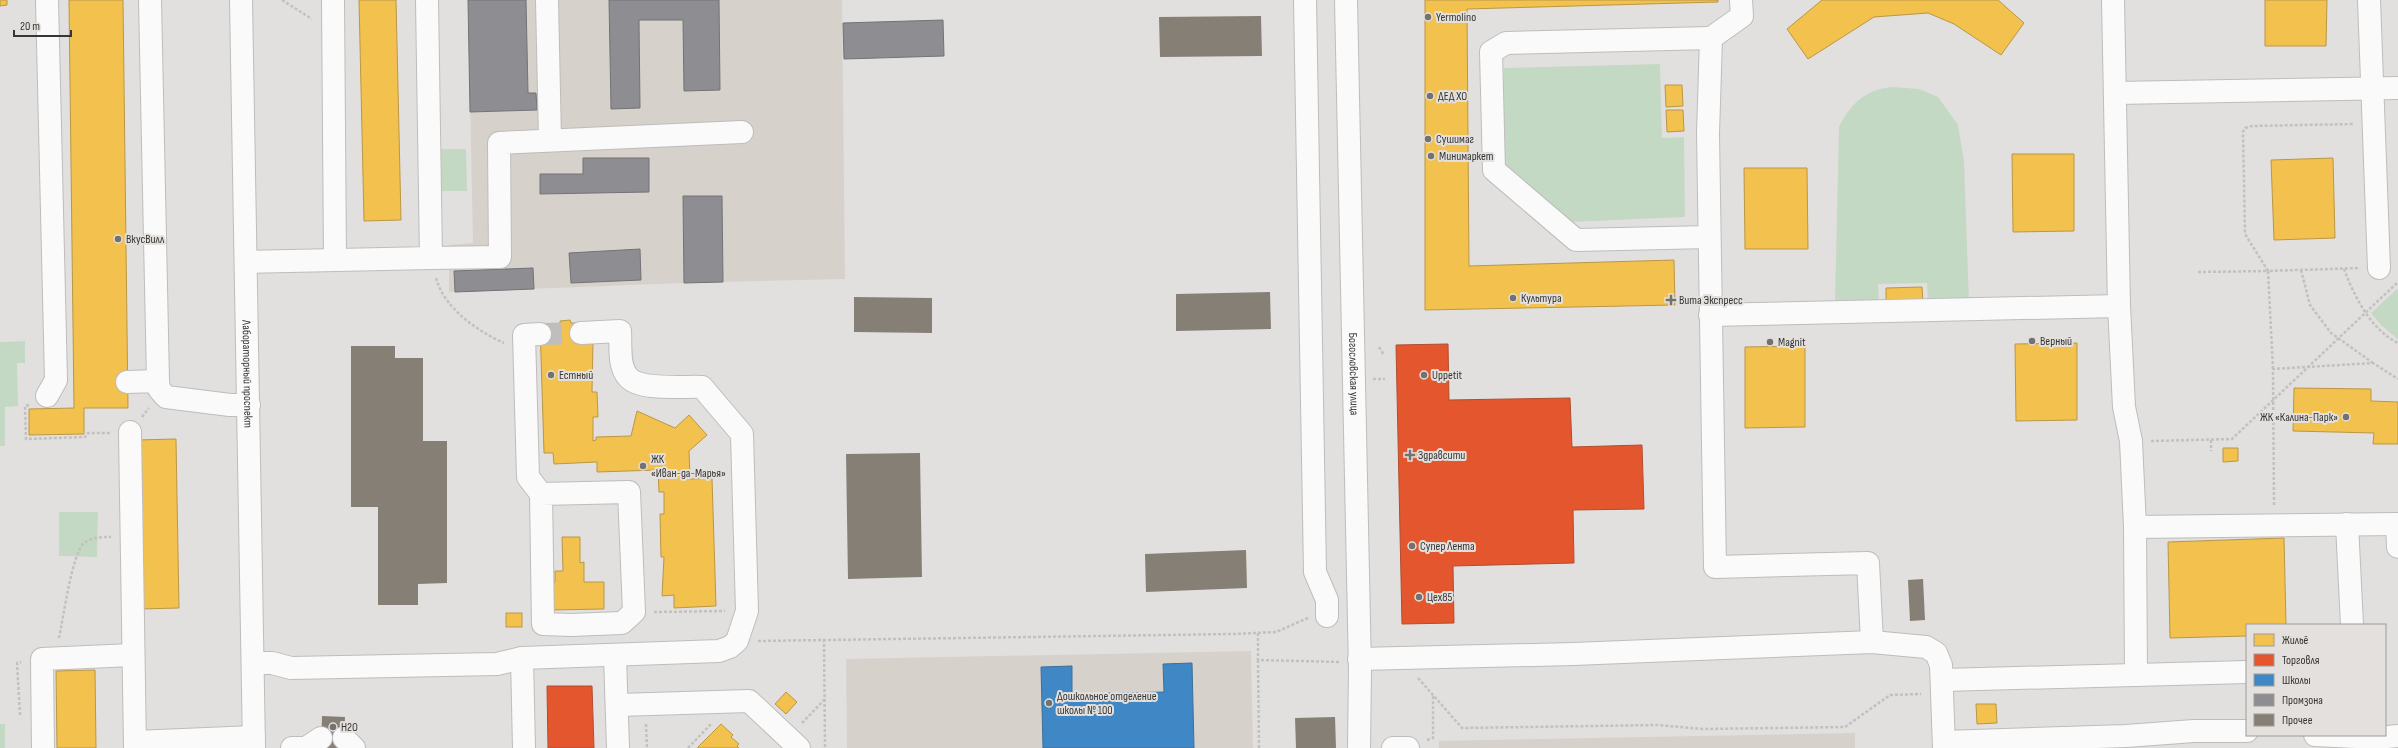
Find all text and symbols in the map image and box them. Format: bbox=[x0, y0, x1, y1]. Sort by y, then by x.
place label: Yermolino bbox=[1436, 10, 1476, 25]
scale bar bbox=[14, 12, 71, 38]
marker: Yermolino bbox=[1423, 12, 1433, 22]
text: 20 m bbox=[20, 19, 40, 34]
place label: ДЕД ХО bbox=[1438, 89, 1467, 104]
marker: ДЕД ХО bbox=[1425, 91, 1435, 101]
place label: Сушимаг bbox=[1436, 132, 1474, 147]
marker: Сушимаг bbox=[1423, 134, 1433, 144]
place label: Минимаркет bbox=[1439, 149, 1494, 164]
marker: Минимаркет bbox=[1426, 151, 1436, 161]
place label: ВкусВилл bbox=[126, 232, 165, 247]
marker: ВкусВилл bbox=[113, 234, 123, 244]
place label: Культура bbox=[1521, 291, 1562, 306]
marker: Культура bbox=[1508, 293, 1518, 303]
place label: Вита Экспресс bbox=[1679, 293, 1743, 308]
marker: Вита Экспресс bbox=[1666, 295, 1676, 305]
street label: Лабораторный проспект bbox=[239, 319, 256, 428]
street label: Богословская улица bbox=[1345, 332, 1362, 416]
place label: Верный bbox=[2040, 334, 2072, 349]
place label: Magnit bbox=[1778, 335, 1806, 350]
marker: Верный bbox=[2027, 336, 2037, 346]
marker: Magnit bbox=[1765, 337, 1775, 347]
place label: Естный bbox=[559, 368, 593, 383]
place label: Uppetit bbox=[1432, 368, 1463, 383]
marker: Естный bbox=[546, 370, 556, 380]
marker: Uppetit bbox=[1419, 370, 1429, 380]
place label: ЖК «Калина-Парк» bbox=[2260, 410, 2338, 425]
marker: ЖК «Калина-Парк» bbox=[2341, 412, 2351, 422]
place label: Здравсити bbox=[1418, 448, 1465, 463]
marker: Здравсити bbox=[1405, 450, 1415, 460]
place label: ЖК «Иван-да-Марья» bbox=[651, 452, 726, 481]
marker: ЖК «Иван-да-Марья» bbox=[638, 461, 648, 471]
place label: Супер Лента bbox=[1420, 539, 1475, 554]
marker: Супер Лента bbox=[1407, 541, 1417, 551]
place label: Цех85 bbox=[1427, 590, 1453, 605]
marker: Цех85 bbox=[1414, 592, 1424, 602]
legend bbox=[2246, 624, 2386, 736]
text: Жильё bbox=[2282, 633, 2309, 648]
text: Торговля bbox=[2282, 653, 2320, 668]
text: Школы bbox=[2282, 673, 2311, 688]
place label: Дошкольное отделение школы № 100 bbox=[1057, 689, 1157, 718]
text: Промзона bbox=[2282, 693, 2323, 708]
marker: Дошкольное отделение школы № 100 bbox=[1044, 698, 1054, 708]
text: Прочее bbox=[2282, 713, 2313, 728]
place label: H2O bbox=[341, 720, 358, 735]
marker: H2O bbox=[328, 722, 338, 732]

